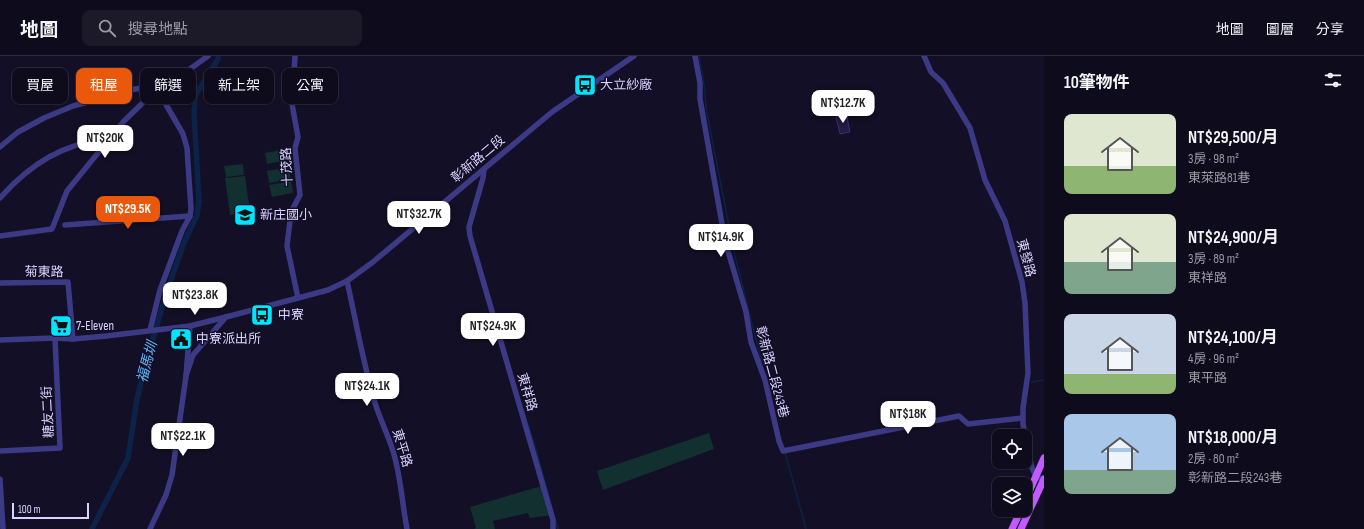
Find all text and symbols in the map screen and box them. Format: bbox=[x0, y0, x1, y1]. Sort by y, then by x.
search box bbox=[82, 10, 362, 46]
icon: search bbox=[96, 17, 118, 39]
text: 地圖 bbox=[20, 19, 58, 42]
text: 搜尋地點 bbox=[128, 20, 188, 39]
text: 地圖 bbox=[1216, 21, 1244, 38]
text: 圖層 bbox=[1266, 21, 1294, 38]
text: 分享 bbox=[1316, 21, 1344, 38]
chip: 買屋 bbox=[12, 68, 68, 104]
chip: 租屋 bbox=[76, 68, 132, 104]
chip: 篩選 bbox=[140, 68, 196, 104]
chip: 新上架 bbox=[204, 68, 274, 104]
chip: 公寓 bbox=[282, 68, 338, 104]
icon: filters bbox=[1322, 69, 1344, 91]
bus stop icon: 大立紗廠 bbox=[572, 72, 598, 98]
text: 10筆物件 bbox=[1064, 73, 1130, 93]
place label: 大立紗廠 bbox=[600, 77, 652, 93]
pin: NT$12.7K bbox=[802, 90, 884, 124]
text: NT$12.7K bbox=[821, 95, 865, 111]
pin: NT$20K bbox=[72, 125, 138, 159]
text: NT$29,500/月 bbox=[1188, 128, 1279, 148]
text: NT$20K bbox=[86, 130, 124, 146]
icon: home bbox=[1096, 130, 1144, 178]
street label: 彰新路二段 bbox=[448, 132, 508, 186]
street label: 十茂路 bbox=[278, 147, 296, 187]
text: 3房 · 98 m² bbox=[1188, 151, 1239, 167]
text: 東萊路81巷 bbox=[1188, 170, 1250, 186]
pin: NT$29.5K bbox=[87, 196, 169, 230]
text: NT$29.5K bbox=[105, 201, 151, 217]
pin: NT$32.7K bbox=[378, 201, 460, 235]
school or university icon: 新庄國小 bbox=[232, 202, 258, 228]
text: NT$32.7K bbox=[396, 206, 442, 222]
place label: 新庄國小 bbox=[260, 207, 312, 223]
pin: NT$14.9K bbox=[680, 224, 762, 258]
text: NT$24,900/月 bbox=[1188, 228, 1279, 248]
text: NT$14.9K bbox=[698, 229, 744, 245]
icon: home bbox=[1096, 230, 1144, 278]
street label: 東發路 bbox=[1013, 237, 1039, 279]
text: 3房 · 89 m² bbox=[1188, 251, 1239, 267]
street label: 菊東路 bbox=[24, 264, 64, 280]
text: 東祥路 bbox=[1188, 270, 1227, 286]
pin: NT$23.8K bbox=[154, 282, 236, 316]
text: NT$23.8K bbox=[172, 287, 218, 303]
bus stop icon: 中寮 bbox=[249, 302, 275, 328]
place label: 中寮 bbox=[278, 307, 304, 323]
supermarket icon: 7-Eleven bbox=[48, 313, 74, 339]
pin: NT$24.9K bbox=[452, 313, 534, 347]
place label: 7-Eleven bbox=[76, 318, 114, 334]
text: NT$24.9K bbox=[470, 318, 516, 334]
street label: 彰新路二段243巷 bbox=[752, 324, 792, 420]
public building icon: 中寮派出所 bbox=[168, 326, 194, 352]
text: NT$24,100/月 bbox=[1188, 328, 1278, 348]
icon: home bbox=[1096, 330, 1144, 378]
place label: 中寮派出所 bbox=[196, 331, 261, 347]
water label: 福馬圳 bbox=[133, 338, 161, 384]
text: 4房 · 96 m² bbox=[1188, 351, 1239, 367]
text: 東平路 bbox=[1188, 370, 1227, 386]
street label: 東祥路 bbox=[514, 371, 540, 413]
pin: NT$24.1K bbox=[326, 373, 408, 407]
text: NT$24.1K bbox=[344, 378, 390, 394]
street label: 糖友二街 bbox=[39, 386, 57, 438]
pin: NT$18K bbox=[875, 401, 941, 435]
text: NT$18K bbox=[890, 406, 926, 422]
pin: NT$22.1K bbox=[142, 423, 224, 457]
street label: 東平路 bbox=[389, 427, 415, 469]
text: NT$22.1K bbox=[160, 428, 206, 444]
text: NT$18,000/月 bbox=[1188, 428, 1279, 448]
map controls bbox=[992, 429, 1032, 517]
button: locate bbox=[992, 429, 1032, 469]
icon: home bbox=[1096, 430, 1144, 478]
text: 2房 · 80 m² bbox=[1188, 451, 1239, 467]
text: 彰新路二段243巷 bbox=[1188, 470, 1282, 486]
button: layers bbox=[992, 477, 1032, 517]
scale bar bbox=[12, 501, 89, 520]
text: 100 m bbox=[18, 503, 40, 516]

